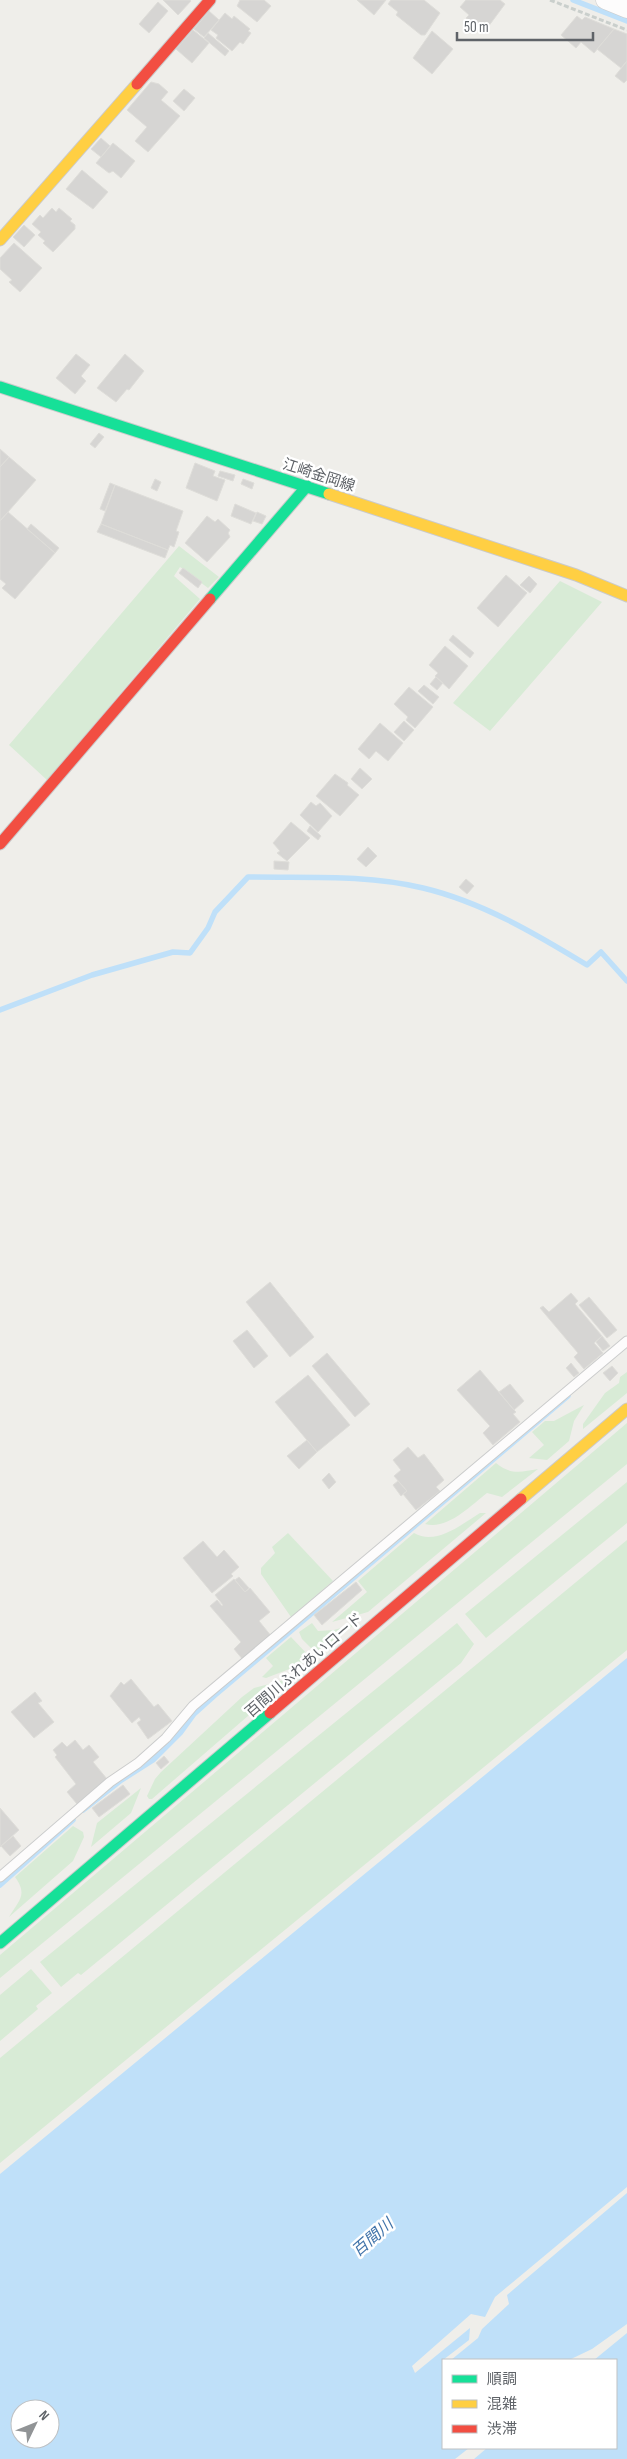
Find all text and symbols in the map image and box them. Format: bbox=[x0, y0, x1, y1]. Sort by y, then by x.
scale bar bbox=[457, 10, 593, 42]
text: 50 m bbox=[464, 18, 489, 37]
street label: 江崎金岡線 bbox=[280, 455, 357, 496]
street label: 百間川ふれあいロード bbox=[241, 1609, 367, 1722]
water label: 百間川 bbox=[349, 2214, 399, 2261]
legend bbox=[442, 2359, 617, 2449]
text: 順調 bbox=[487, 2370, 517, 2389]
text: 混雑 bbox=[487, 2395, 517, 2414]
north arrow bbox=[10, 2399, 60, 2449]
text: N bbox=[35, 2407, 53, 2424]
text: 渋滞 bbox=[487, 2420, 517, 2439]

